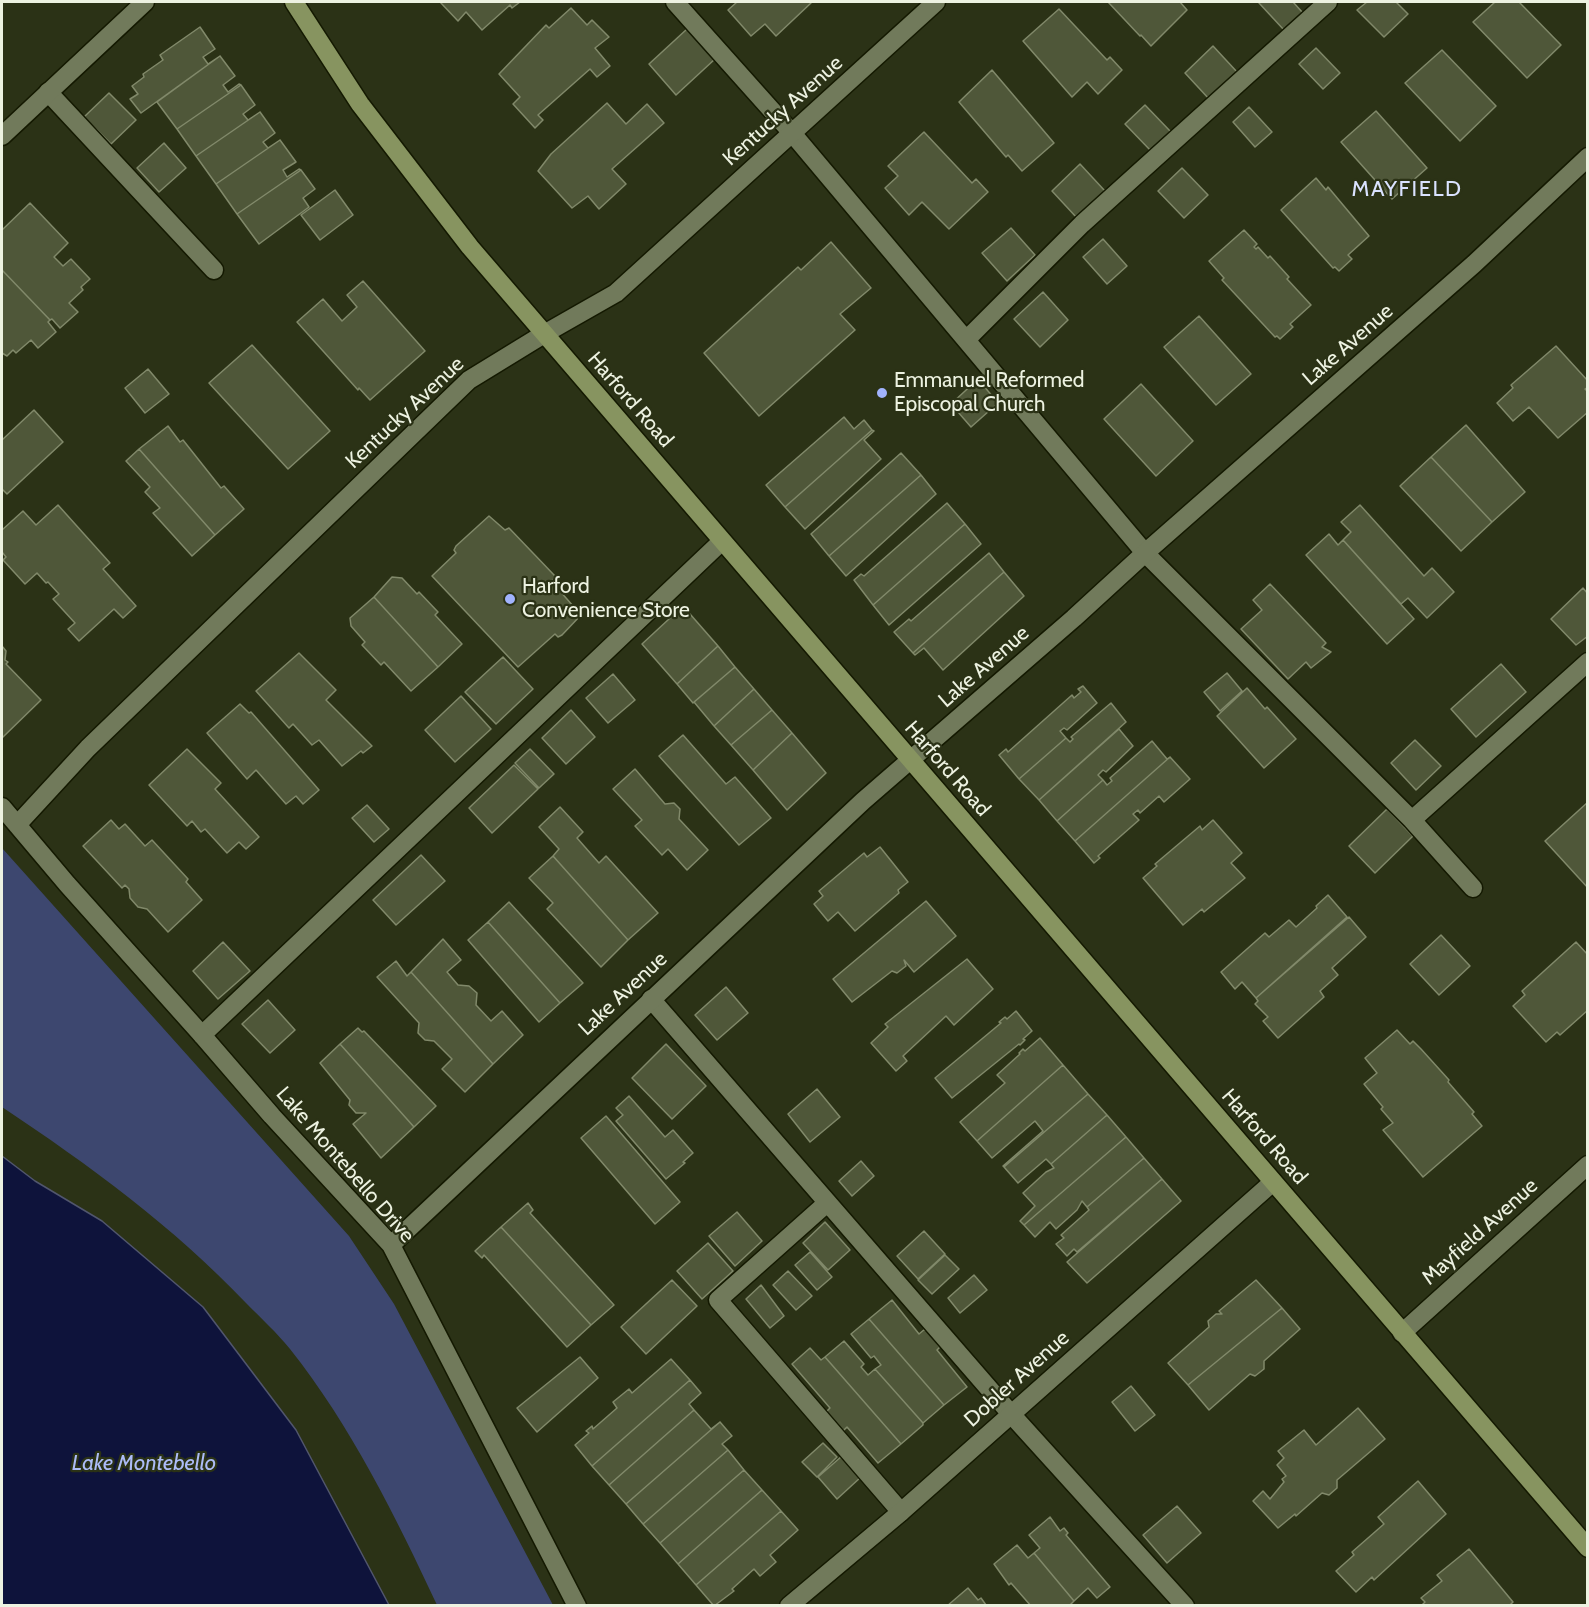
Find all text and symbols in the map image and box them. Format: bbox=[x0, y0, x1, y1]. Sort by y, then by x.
street label: Kentucky Avenue bbox=[718, 51, 848, 171]
district label: MAYFIELD bbox=[1352, 177, 1462, 203]
street label: Lake Avenue bbox=[1298, 299, 1398, 391]
street label: Harford Road bbox=[582, 347, 678, 453]
street label: Kentucky Avenue bbox=[341, 352, 469, 474]
place label: Emmanuel Reformed Episcopal Church bbox=[894, 368, 1084, 418]
marker: Emmanuel Reformed Episcopal Church bbox=[875, 386, 889, 400]
place label: Harford Convenience Store bbox=[522, 574, 690, 624]
marker: Harford Convenience Store bbox=[503, 592, 517, 606]
street label: Lake Avenue bbox=[934, 621, 1034, 713]
street label: Harford Road bbox=[899, 716, 995, 822]
street label: Lake Avenue bbox=[574, 947, 672, 1041]
street label: Lake Montebello Drive bbox=[270, 1082, 420, 1248]
street label: Harford Road bbox=[1216, 1084, 1312, 1190]
street label: Mayfield Avenue bbox=[1417, 1173, 1543, 1291]
street label: Dobler Avenue bbox=[960, 1326, 1074, 1432]
water label: Lake Montebello bbox=[72, 1451, 216, 1477]

